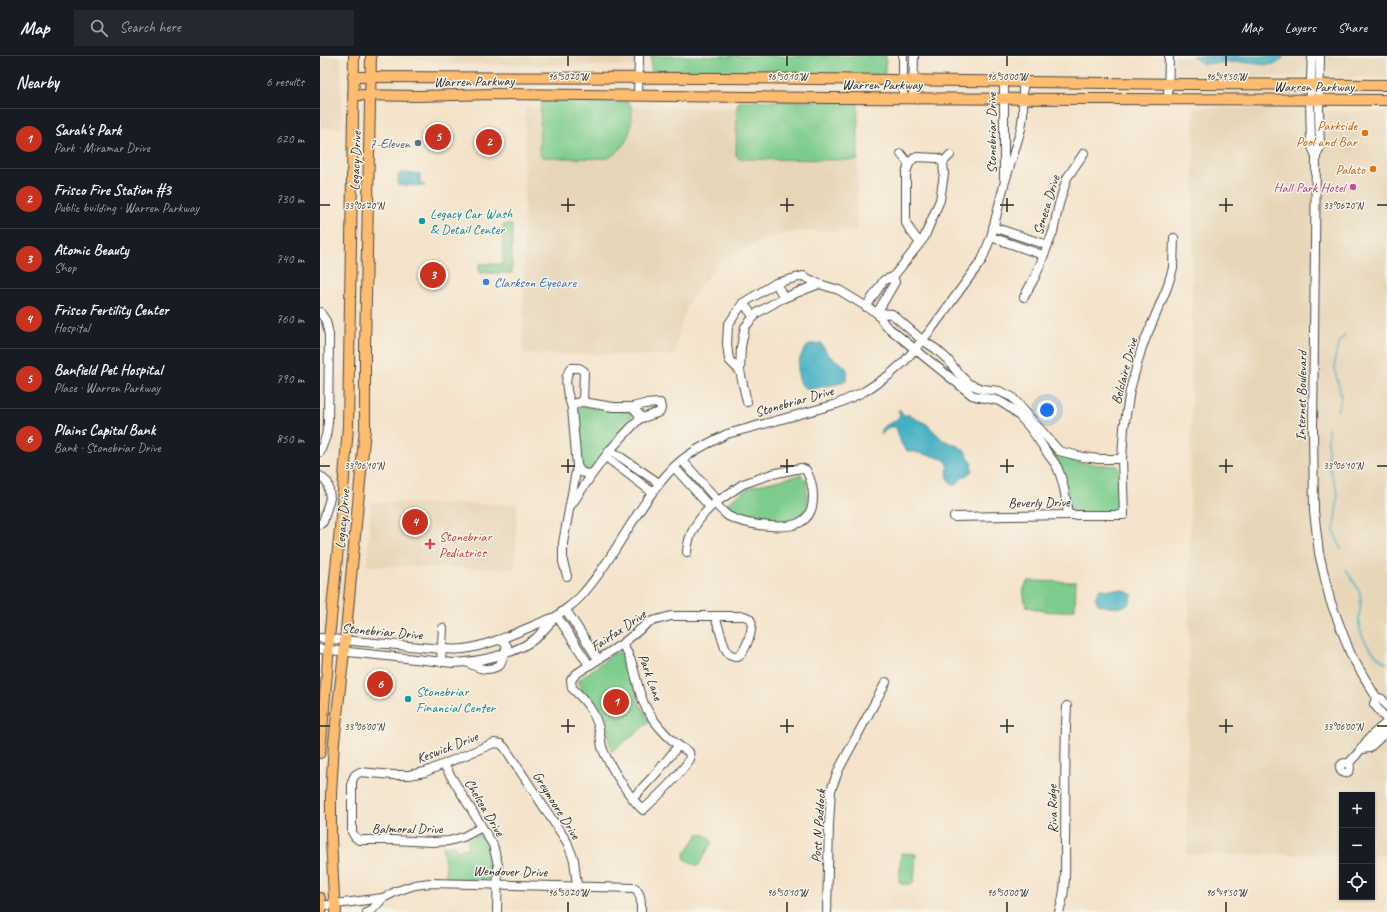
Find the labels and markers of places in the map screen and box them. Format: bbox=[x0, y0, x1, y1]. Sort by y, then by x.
place label: Parkside Pool and Bar bbox=[1296, 117, 1359, 150]
pin: 5 bbox=[425, 122, 451, 152]
pin: 2 bbox=[476, 127, 502, 157]
marker: Parkside Pool and Bar bbox=[1360, 128, 1370, 138]
place label: 7-Eleven bbox=[369, 135, 411, 152]
marker: 7-Eleven bbox=[413, 138, 423, 148]
place label: Palato bbox=[1335, 161, 1366, 178]
marker: Palato bbox=[1368, 164, 1378, 174]
place label: Hall Park Hotel bbox=[1274, 179, 1348, 196]
marker: Hall Park Hotel bbox=[1348, 182, 1358, 192]
place label: Legacy Car Wash & Detail Center bbox=[430, 205, 513, 238]
marker: Legacy Car Wash & Detail Center bbox=[417, 216, 427, 226]
pin: 3 bbox=[420, 260, 446, 290]
place label: Clarkson Eyecare bbox=[494, 274, 578, 291]
marker: Clarkson Eyecare bbox=[481, 277, 491, 287]
pin: 4 bbox=[402, 507, 428, 537]
place label: Stonebriar Pediatrics bbox=[439, 528, 492, 561]
marker: Stonebriar Pediatrics bbox=[424, 538, 436, 550]
pin: 6 bbox=[367, 669, 393, 699]
place label: Stonebriar Financial Center bbox=[416, 683, 497, 716]
pin: 1 bbox=[603, 687, 629, 717]
marker: Stonebriar Financial Center bbox=[403, 694, 413, 704]

